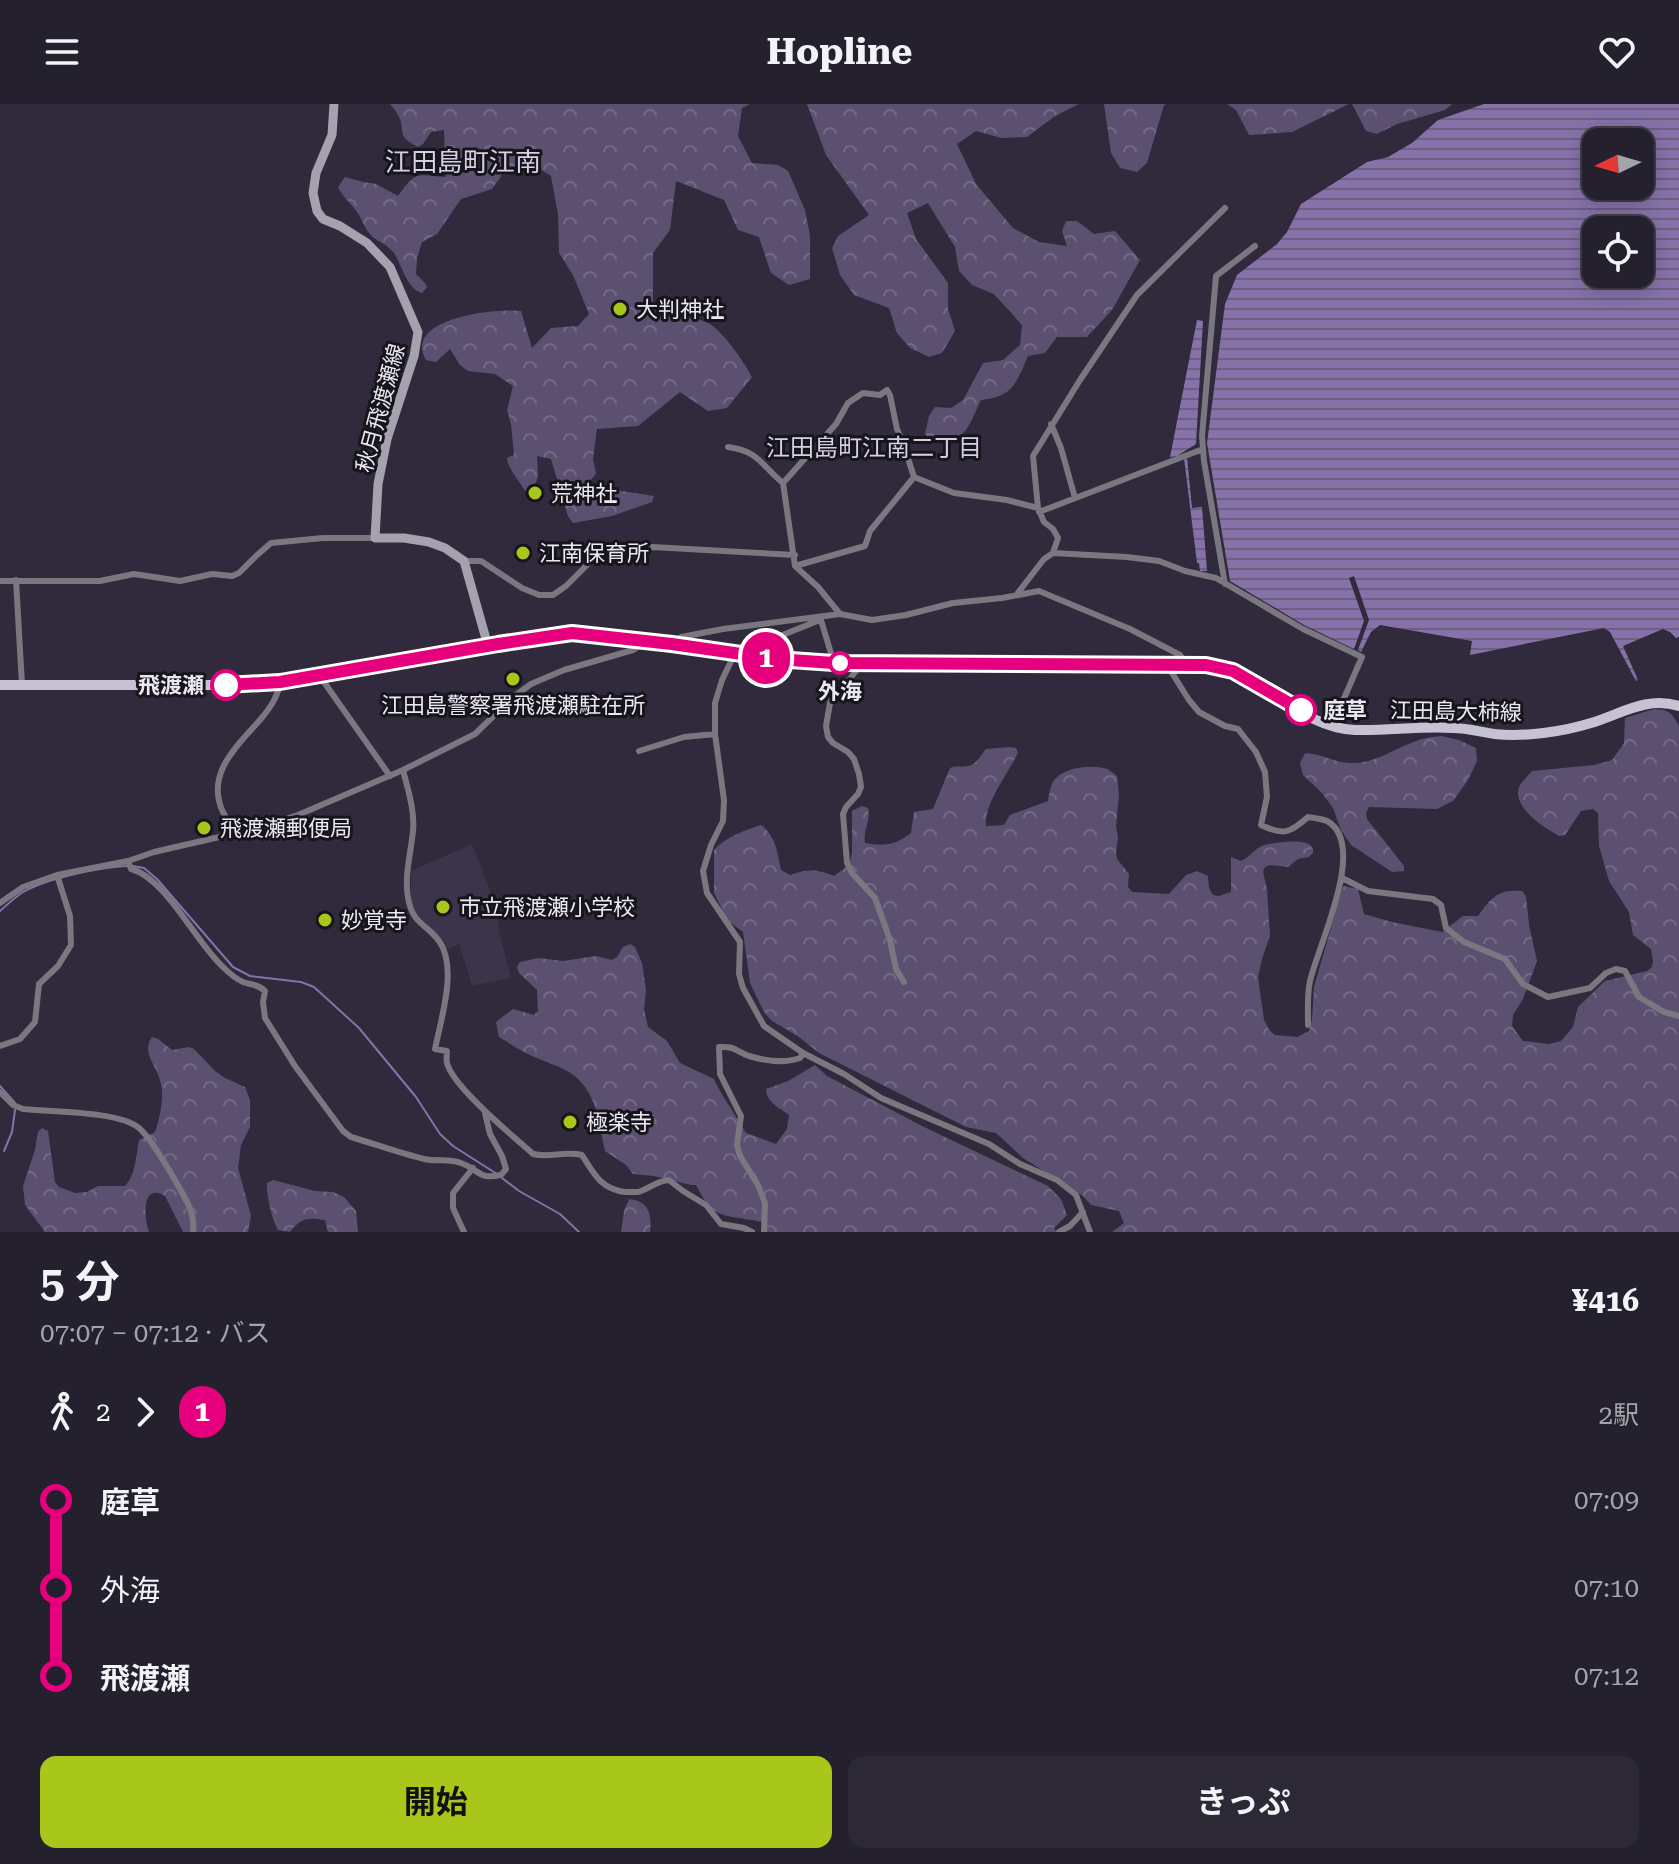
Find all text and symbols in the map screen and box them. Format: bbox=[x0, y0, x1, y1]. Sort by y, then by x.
icon: menu bbox=[40, 30, 84, 74]
icon: heart bbox=[1595, 30, 1639, 74]
text: Hopline bbox=[767, 31, 912, 73]
north arrow bbox=[1582, 128, 1654, 200]
map controls bbox=[1582, 128, 1654, 288]
district label: 江田島町江南 bbox=[385, 147, 541, 177]
button: locate bbox=[1582, 216, 1654, 288]
place label: 大判神社 bbox=[636, 297, 724, 322]
marker: 大判神社 bbox=[611, 300, 629, 318]
street label: 秋月飛渡瀬線 bbox=[351, 341, 410, 475]
district label: 江田島町江南二丁目 bbox=[766, 434, 982, 462]
place label: 荒神社 bbox=[551, 481, 617, 506]
marker: 荒神社 bbox=[526, 484, 544, 502]
place label: 江南保育所 bbox=[539, 541, 649, 566]
marker: 江南保育所 bbox=[514, 544, 532, 562]
line badge: 1 bbox=[740, 632, 792, 684]
text: 1 bbox=[758, 641, 774, 674]
marker: 外海 bbox=[829, 652, 851, 674]
marker: 飛渡瀬 bbox=[211, 670, 241, 700]
marker: 江田島警察署飛渡瀬駐在所 bbox=[504, 670, 522, 688]
place label: 飛渡瀬 bbox=[138, 673, 204, 698]
place label: 外海 bbox=[818, 679, 862, 704]
place label: 江田島警察署飛渡瀬駐在所 bbox=[381, 693, 645, 718]
marker: 庭草 bbox=[1286, 695, 1316, 725]
place label: 庭草 bbox=[1323, 698, 1367, 723]
street label: 江田島大柿線 bbox=[1390, 698, 1522, 725]
place label: 飛渡瀬郵便局 bbox=[220, 816, 352, 841]
marker: 飛渡瀬郵便局 bbox=[195, 819, 213, 837]
place label: 市立飛渡瀬小学校 bbox=[459, 895, 635, 920]
marker: 市立飛渡瀬小学校 bbox=[434, 898, 452, 916]
place label: 妙覚寺 bbox=[341, 908, 407, 933]
marker: 妙覚寺 bbox=[316, 911, 334, 929]
place label: 極楽寺 bbox=[586, 1110, 652, 1135]
marker: 極楽寺 bbox=[561, 1113, 579, 1131]
text: 5 分 bbox=[40, 1256, 120, 1308]
text: ¥416 bbox=[1572, 1283, 1639, 1318]
text: 07:07 – 07:12 · バス bbox=[40, 1318, 270, 1348]
icon: walk bbox=[40, 1390, 84, 1434]
icon: forward bbox=[123, 1390, 167, 1434]
text: 1 bbox=[195, 1395, 210, 1428]
text: 2 bbox=[96, 1397, 111, 1427]
text: 2駅 bbox=[1598, 1400, 1639, 1430]
text: 庭草 bbox=[100, 1485, 160, 1520]
text: 07:09 bbox=[1574, 1485, 1639, 1515]
text: 外海 bbox=[100, 1573, 160, 1608]
text: 07:10 bbox=[1574, 1573, 1639, 1603]
text: 飛渡瀬 bbox=[100, 1661, 190, 1696]
text: 07:12 bbox=[1574, 1661, 1639, 1691]
button: 開始 bbox=[40, 1756, 832, 1848]
button: きっぷ bbox=[848, 1756, 1639, 1848]

